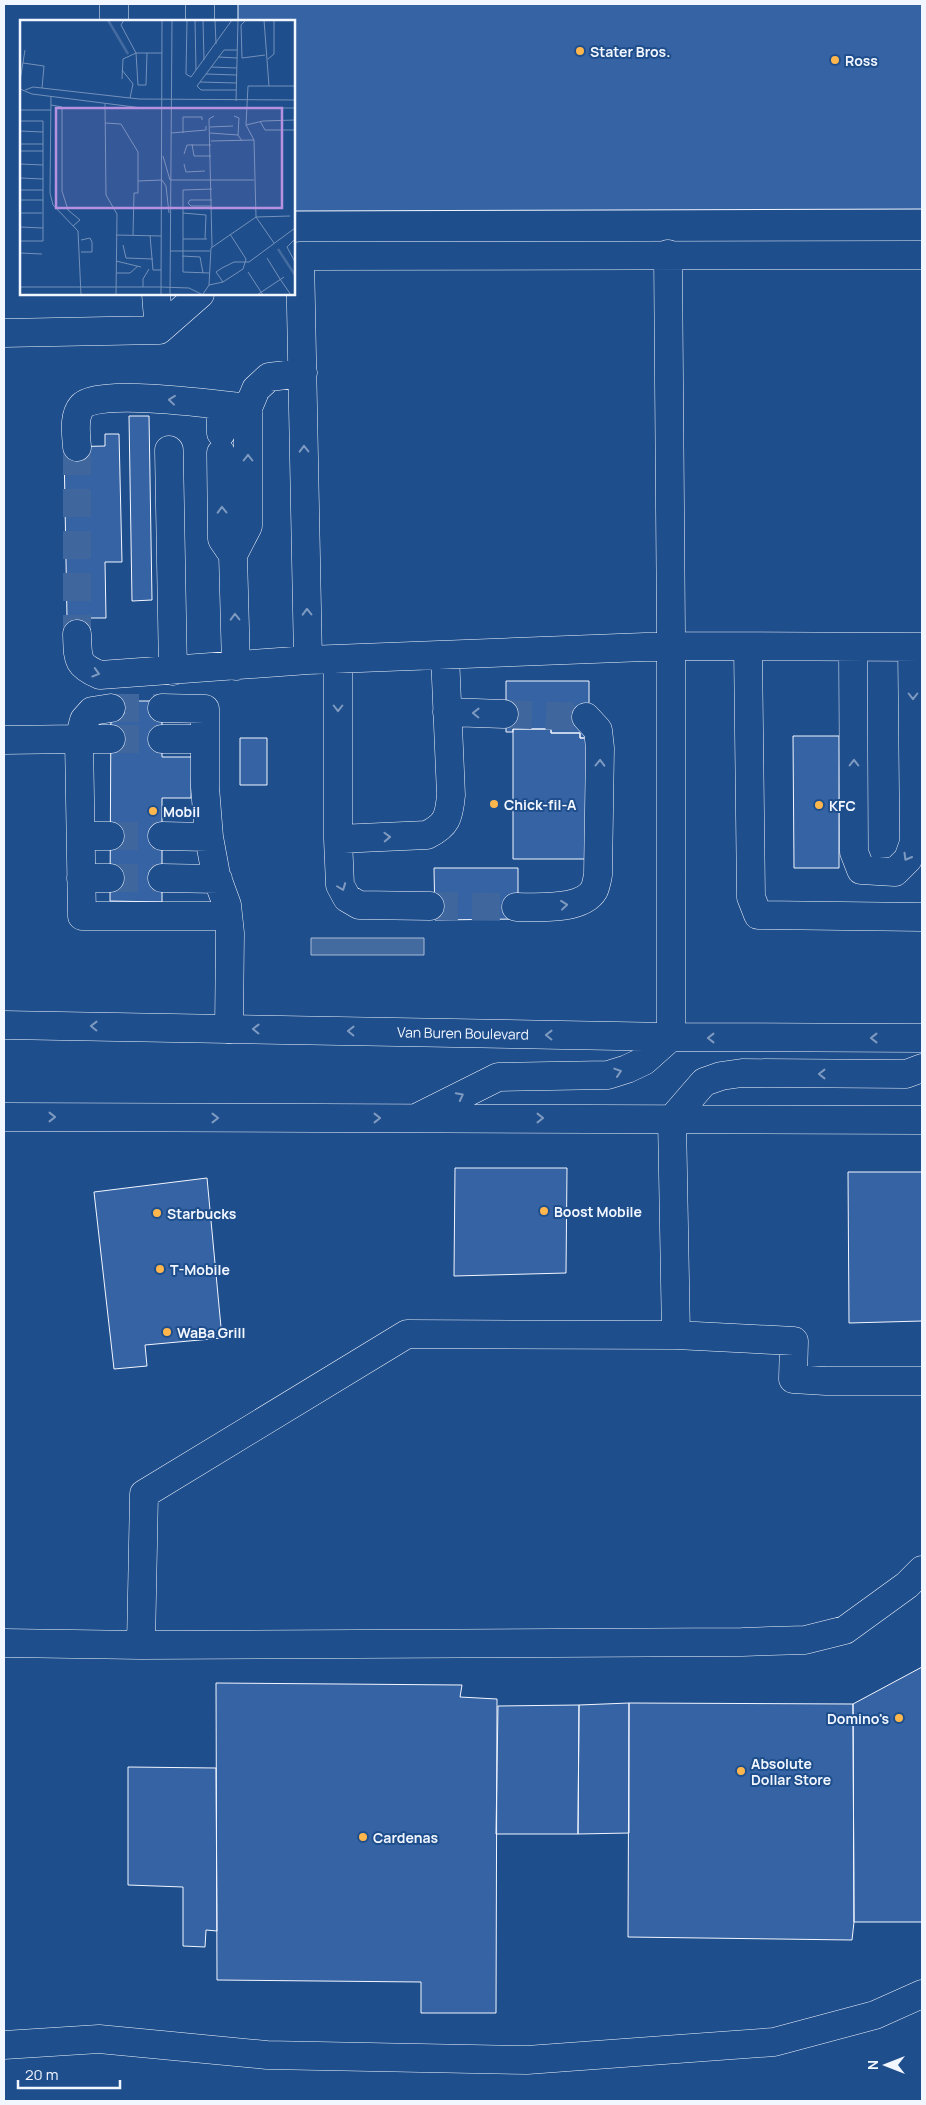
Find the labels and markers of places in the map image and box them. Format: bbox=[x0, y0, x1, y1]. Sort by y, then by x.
place label: Stater Bros. bbox=[590, 42, 670, 61]
marker: Stater Bros. bbox=[574, 45, 586, 57]
place label: Ross bbox=[845, 51, 878, 70]
marker: Ross bbox=[829, 54, 841, 66]
place label: Chick-fil-A bbox=[504, 795, 577, 814]
place label: KFC bbox=[829, 796, 856, 815]
marker: Chick-fil-A bbox=[488, 798, 500, 810]
marker: KFC bbox=[813, 799, 825, 811]
place label: Mobil bbox=[163, 802, 200, 821]
marker: Mobil bbox=[147, 805, 159, 817]
place label: Boost Mobile bbox=[554, 1202, 642, 1221]
place label: Starbucks bbox=[167, 1204, 237, 1223]
marker: Boost Mobile bbox=[538, 1205, 550, 1217]
marker: Starbucks bbox=[151, 1207, 163, 1219]
place label: T-Mobile bbox=[170, 1260, 230, 1279]
marker: T-Mobile bbox=[154, 1263, 166, 1275]
place label: WaBa Grill bbox=[177, 1323, 245, 1342]
marker: WaBa Grill bbox=[161, 1326, 173, 1338]
place label: Domino's bbox=[827, 1709, 889, 1728]
marker: Domino's bbox=[893, 1712, 905, 1724]
place label: Absolute Dollar Store bbox=[751, 1754, 831, 1789]
marker: Absolute Dollar Store bbox=[735, 1765, 747, 1777]
place label: Cardenas bbox=[373, 1828, 439, 1847]
marker: Cardenas bbox=[357, 1831, 369, 1843]

